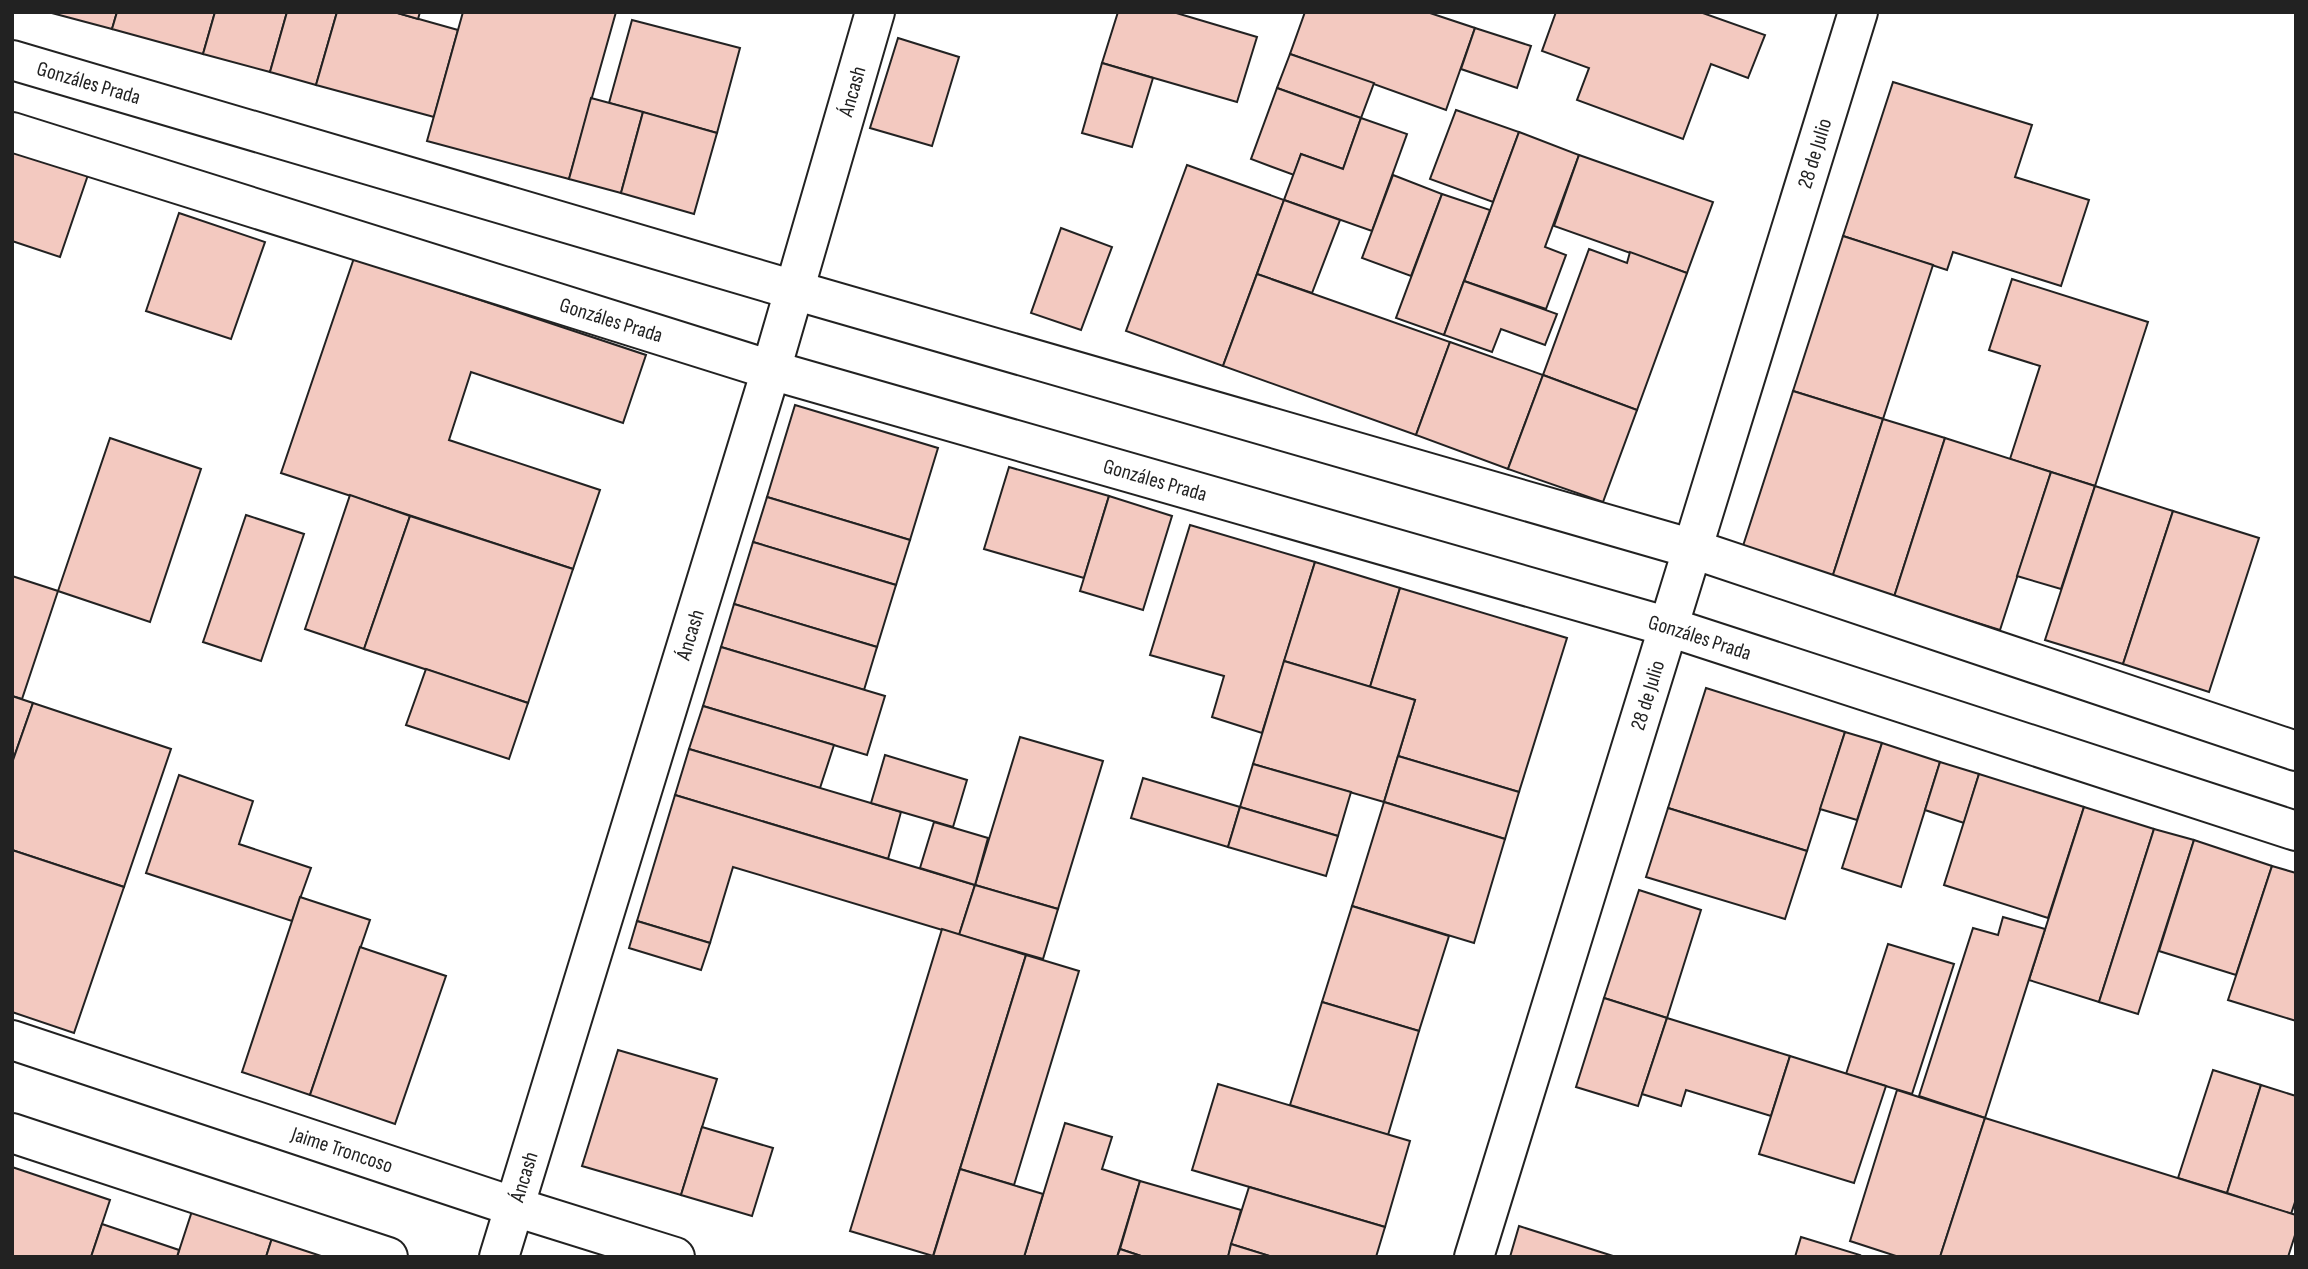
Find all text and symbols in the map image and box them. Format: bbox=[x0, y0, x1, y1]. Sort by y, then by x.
street label: Gonzáles Prada bbox=[34, 56, 143, 110]
street label: Áncash bbox=[833, 63, 872, 120]
street label: 28 de Julio bbox=[1792, 115, 1837, 191]
street label: Gonzáles Prada bbox=[556, 292, 666, 348]
street label: Gonzáles Prada bbox=[1100, 454, 1210, 507]
street label: Áncash bbox=[671, 607, 710, 664]
street label: Gonzáles Prada bbox=[1645, 610, 1754, 666]
street label: 28 de Julio bbox=[1625, 657, 1670, 733]
street label: Jaime Troncoso bbox=[287, 1121, 396, 1179]
street label: Áncash bbox=[504, 1149, 544, 1206]

